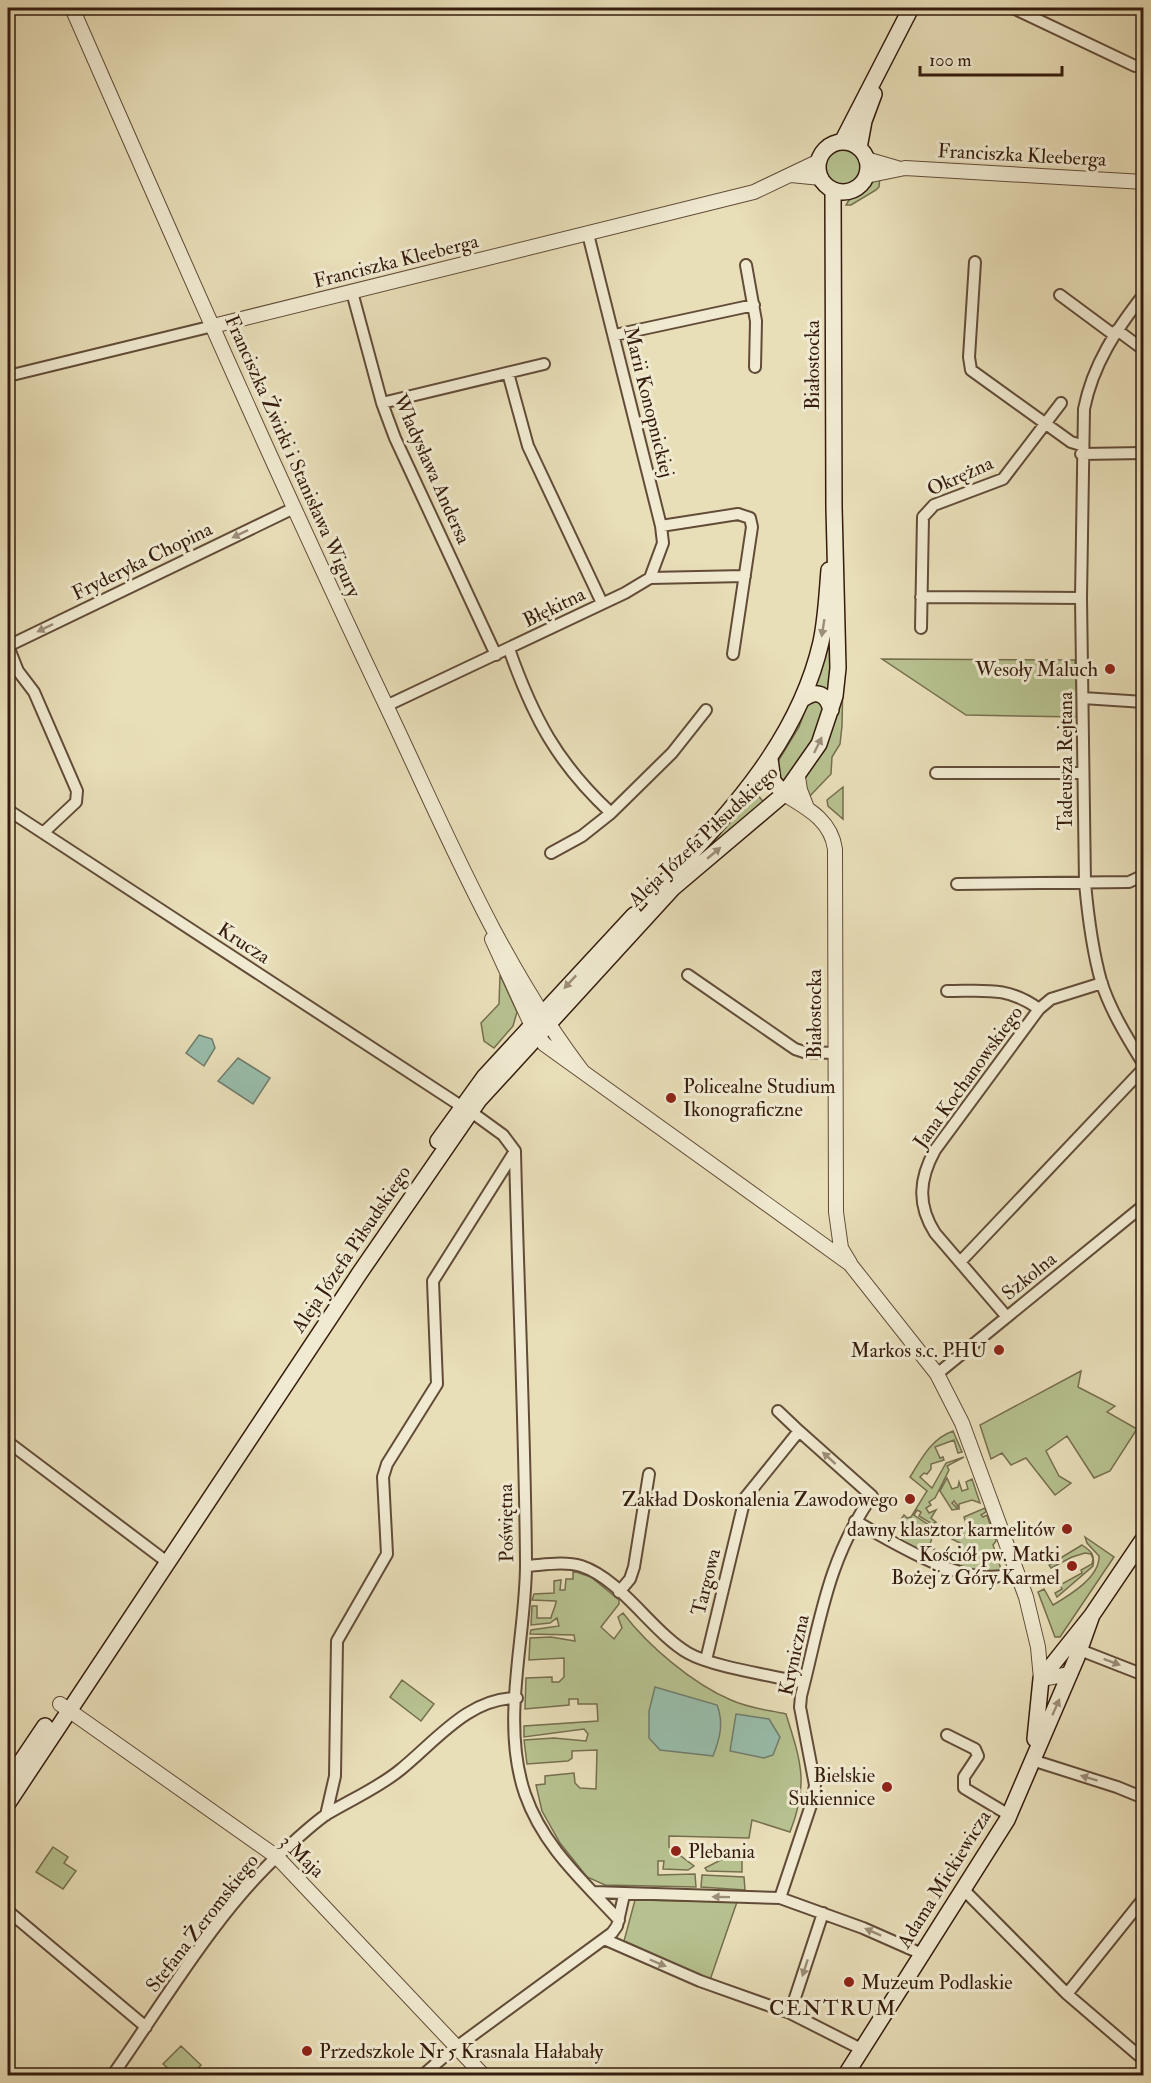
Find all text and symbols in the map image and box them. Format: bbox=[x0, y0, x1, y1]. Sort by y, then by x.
scale bar bbox=[920, 39, 1062, 77]
text: 100 m bbox=[929, 49, 972, 72]
street label: Franciszka Kleeberga bbox=[937, 138, 1108, 172]
street label: Franciszka Kleeberga bbox=[311, 228, 482, 294]
street label: Franciszka Żwirki i Stanisława Wigury bbox=[219, 310, 368, 602]
street label: Białostocka bbox=[800, 319, 825, 410]
street label: Marii Konopnickiej bbox=[617, 324, 680, 480]
street label: Władysława Andersa bbox=[387, 389, 476, 548]
street label: Okrężna bbox=[923, 450, 998, 502]
street label: Fryderyka Chopina bbox=[68, 516, 217, 607]
one-way arrow bbox=[231, 529, 248, 538]
street label: Błękitna bbox=[519, 581, 590, 633]
one-way arrow bbox=[819, 619, 828, 638]
one-way arrow bbox=[36, 622, 54, 632]
place label: Wesoły Maluch bbox=[974, 657, 1099, 682]
marker: Wesoły Maluch bbox=[1103, 662, 1117, 676]
street label: Tadeusza Rejtana bbox=[1053, 691, 1078, 830]
one-way arrow bbox=[813, 736, 822, 753]
street label: Aleja Józefa Piłsudskiego bbox=[622, 760, 783, 913]
one-way arrow bbox=[706, 847, 721, 860]
street label: Krucza bbox=[213, 917, 276, 970]
street label: Białostocka bbox=[802, 968, 827, 1059]
one-way arrow bbox=[563, 975, 577, 989]
street label: Jana Kochanowskiego bbox=[907, 1001, 1028, 1154]
place label: Policealne Studium Ikonograficzne bbox=[683, 1074, 836, 1122]
marker: Policealne Studium Ikonograficzne bbox=[664, 1091, 678, 1105]
street label: Aleja Józefa Piłsudskiego bbox=[285, 1161, 416, 1338]
street label: Szkolna bbox=[997, 1246, 1062, 1306]
place label: Markos s.c. PHU bbox=[851, 1338, 987, 1363]
marker: Markos s.c. PHU bbox=[992, 1343, 1006, 1357]
one-way arrow bbox=[822, 1452, 837, 1465]
street label: Poświętna bbox=[493, 1483, 519, 1562]
place label: Zakład Doskonalenia Zawodowego bbox=[622, 1487, 898, 1512]
marker: Zakład Doskonalenia Zawodowego bbox=[903, 1492, 917, 1506]
place label: dawny klasztor karmelitów bbox=[847, 1517, 1056, 1542]
marker: dawny klasztor karmelitów bbox=[1060, 1522, 1074, 1536]
place label: Kościół pw. Matki Bożej z Góry Karmel bbox=[891, 1542, 1060, 1590]
street label: Targowa bbox=[686, 1545, 727, 1618]
marker: Kościół pw. Matki Bożej z Góry Karmel bbox=[1065, 1559, 1079, 1573]
street label: Kryniczna bbox=[773, 1612, 815, 1698]
one-way arrow bbox=[1103, 1658, 1121, 1667]
one-way arrow bbox=[1052, 1698, 1061, 1716]
place label: Bielskie Sukiennice bbox=[788, 1763, 875, 1811]
one-way arrow bbox=[1080, 1773, 1098, 1782]
marker: Bielskie Sukiennice bbox=[880, 1780, 894, 1794]
street label: Adama Mickiewicza bbox=[891, 1805, 997, 1953]
street label: 3 Maja bbox=[274, 1829, 330, 1883]
place label: Plebania bbox=[688, 1839, 756, 1864]
marker: Plebania bbox=[669, 1844, 683, 1858]
street label: Stefana Żeromskiego bbox=[139, 1848, 264, 1997]
one-way arrow bbox=[712, 1892, 731, 1901]
one-way arrow bbox=[864, 1928, 881, 1937]
one-way arrow bbox=[649, 1959, 667, 1968]
one-way arrow bbox=[799, 1959, 809, 1977]
place label: Muzeum Podlaskie bbox=[861, 1970, 1012, 1995]
marker: Muzeum Podlaskie bbox=[842, 1975, 856, 1989]
district label: CENTRUM bbox=[769, 1995, 897, 2022]
place label: Przedszkole Nr 5 Krasnala Hałabały bbox=[319, 2039, 604, 2064]
marker: Przedszkole Nr 5 Krasnala Hałabały bbox=[300, 2044, 314, 2058]

